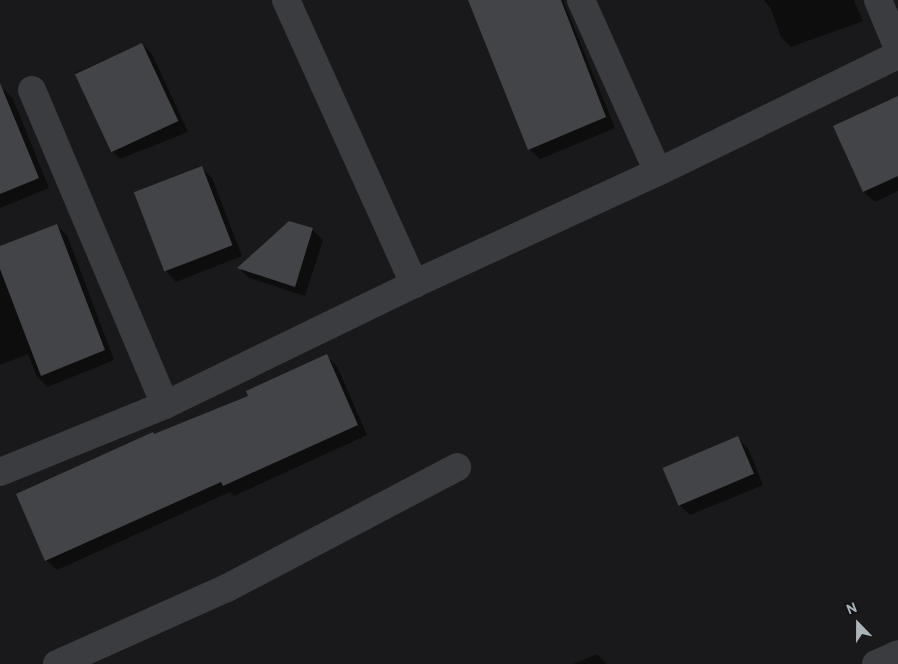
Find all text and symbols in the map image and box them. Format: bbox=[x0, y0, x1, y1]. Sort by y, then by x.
north arrow bbox=[833, 599, 883, 649]
text: N bbox=[844, 600, 860, 619]

